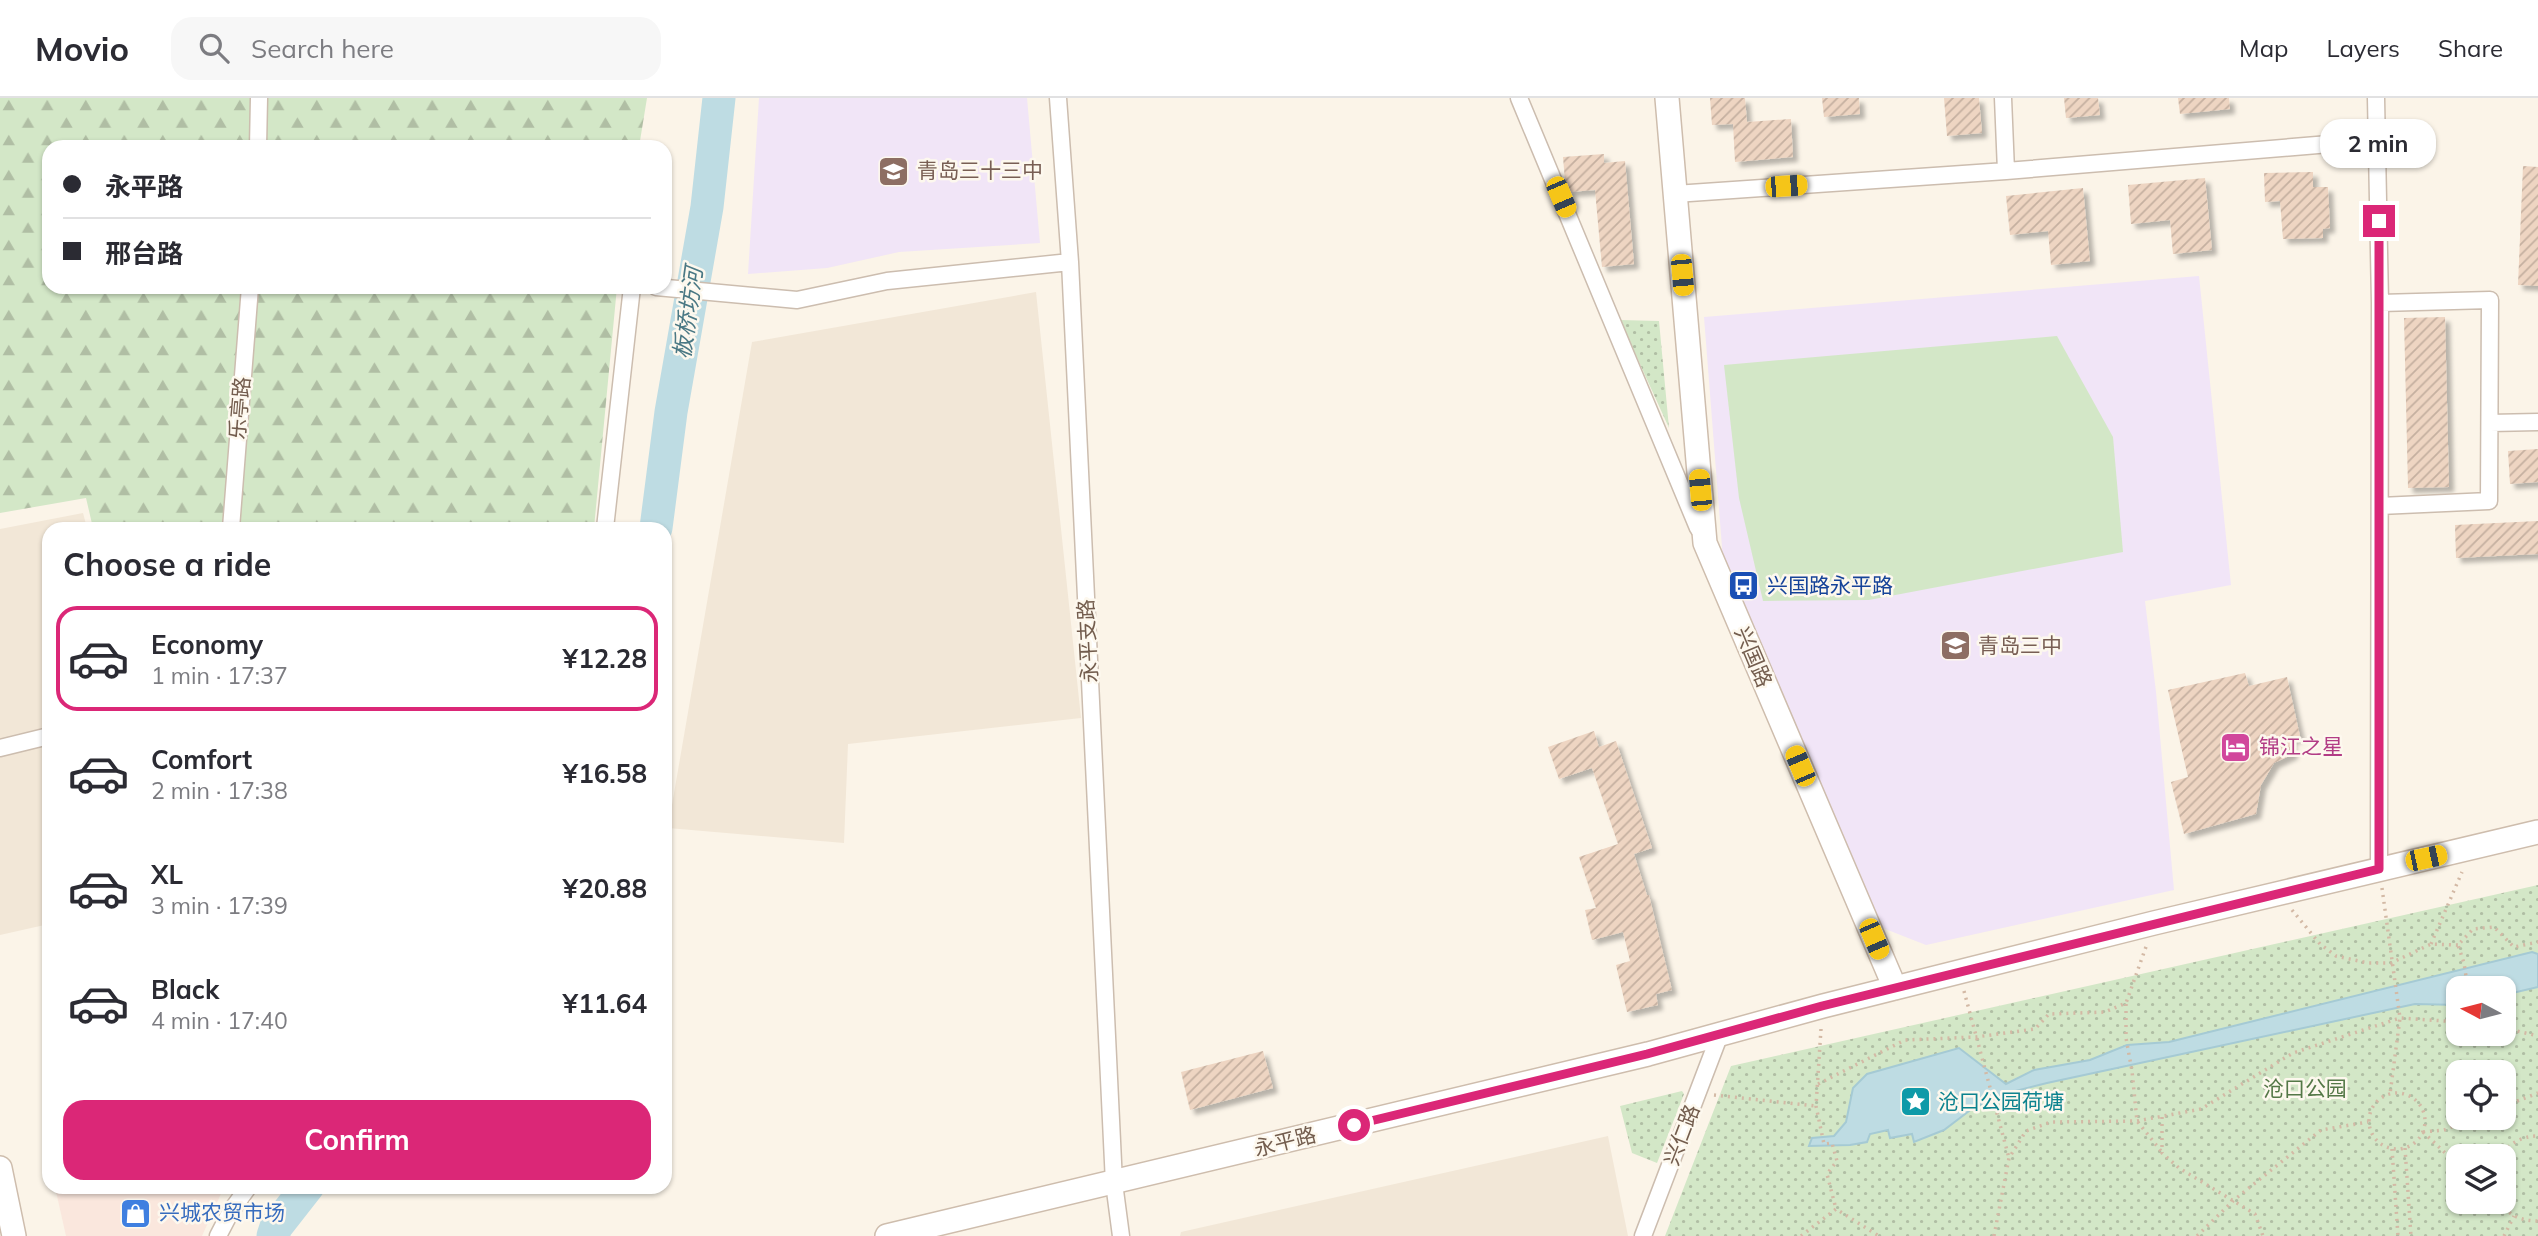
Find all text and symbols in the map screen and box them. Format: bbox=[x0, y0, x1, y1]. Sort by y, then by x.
search box bbox=[171, 17, 661, 80]
text: Movio bbox=[35, 28, 129, 69]
icon: search bbox=[195, 29, 233, 67]
text: Search here bbox=[251, 32, 394, 65]
text: Map bbox=[2239, 33, 2288, 63]
text: Layers bbox=[2326, 33, 2400, 63]
text: Share bbox=[2438, 33, 2503, 63]
callout: 2 min bbox=[2321, 120, 2437, 169]
text: 2 min bbox=[2348, 129, 2408, 158]
school or university icon: 青岛三十三中 bbox=[877, 154, 911, 188]
place label: 青岛三十三中 bbox=[917, 157, 1043, 183]
text: 永平路 bbox=[105, 170, 183, 203]
car bbox=[1544, 174, 1579, 220]
car bbox=[1765, 174, 1808, 198]
route end bbox=[2363, 205, 2395, 237]
text: 邢台路 bbox=[105, 237, 183, 270]
car bbox=[1670, 253, 1695, 297]
water label: 板桥坊河 bbox=[667, 261, 709, 361]
street label: 乐亭路 bbox=[223, 375, 255, 440]
car bbox=[1688, 468, 1713, 512]
text: Choose a ride bbox=[63, 544, 271, 584]
bus stop icon: 兴国路永平路 bbox=[1727, 569, 1761, 603]
place label: 兴国路永平路 bbox=[1767, 572, 1893, 598]
street label: 永平支路 bbox=[1072, 598, 1102, 684]
street label: 兴国路 bbox=[1730, 623, 1778, 691]
icon: car bbox=[67, 627, 130, 690]
text: Economy bbox=[151, 628, 263, 661]
school or university icon: 青岛三中 bbox=[1938, 629, 1972, 663]
place label: 青岛三中 bbox=[1978, 632, 2062, 658]
text: ¥12.28 bbox=[563, 642, 647, 675]
text: 1 min · 17:37 bbox=[151, 661, 288, 690]
hotel icon: 锦江之星 bbox=[2219, 730, 2253, 764]
place label: 锦江之星 bbox=[2259, 733, 2343, 759]
icon: car bbox=[67, 742, 130, 805]
text: Comfort bbox=[151, 743, 252, 776]
car bbox=[1783, 743, 1818, 789]
text: ¥16.58 bbox=[563, 757, 647, 790]
text: 2 min · 17:38 bbox=[151, 776, 288, 805]
car bbox=[2404, 843, 2449, 873]
icon: car bbox=[67, 857, 130, 920]
text: XL bbox=[151, 858, 183, 891]
text: ¥20.88 bbox=[563, 872, 647, 905]
text: 3 min · 17:39 bbox=[151, 891, 288, 920]
car bbox=[1857, 916, 1892, 962]
icon: car bbox=[67, 972, 130, 1035]
text: Black bbox=[151, 973, 219, 1006]
north arrow bbox=[2446, 976, 2516, 1046]
map controls bbox=[2446, 976, 2516, 1214]
text: ¥11.64 bbox=[563, 987, 647, 1020]
text: 4 min · 17:40 bbox=[151, 1006, 288, 1035]
button: locate bbox=[2446, 1060, 2516, 1130]
park label: 沧口公园 bbox=[2263, 1075, 2347, 1101]
place icon: 沧口公园荷塘 bbox=[1898, 1085, 1932, 1119]
place label: 沧口公园荷塘 bbox=[1938, 1088, 2064, 1114]
button: Confirm bbox=[63, 1100, 651, 1180]
street label: 兴仁路 bbox=[1658, 1101, 1704, 1169]
route start bbox=[1338, 1109, 1370, 1141]
street label: 永平路 bbox=[1251, 1121, 1318, 1161]
button: layers bbox=[2446, 1144, 2516, 1214]
shop icon: 兴城农贸市场 bbox=[119, 1196, 153, 1230]
place label: 兴城农贸市场 bbox=[159, 1199, 285, 1225]

